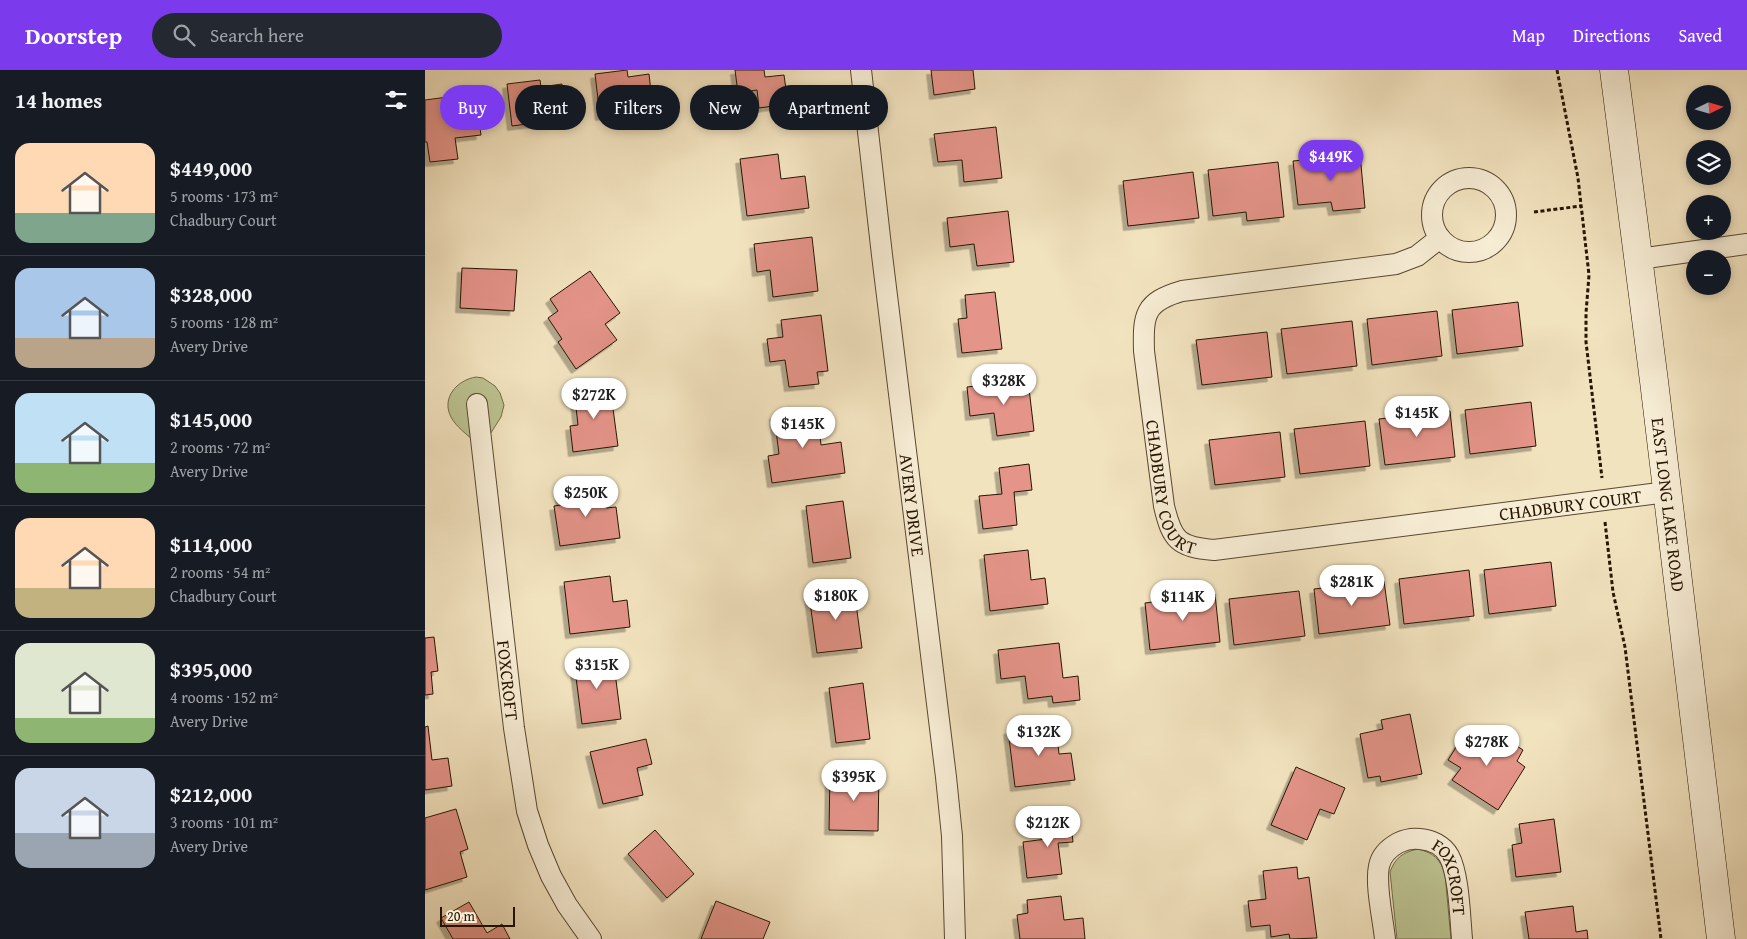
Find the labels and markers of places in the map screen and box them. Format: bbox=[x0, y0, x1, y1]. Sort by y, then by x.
pin: $449K bbox=[1296, 140, 1366, 182]
pin: $328K bbox=[969, 364, 1039, 406]
pin: $272K bbox=[559, 378, 629, 420]
pin: $145K bbox=[1382, 396, 1452, 438]
pin: $145K bbox=[768, 406, 838, 449]
pin: $250K bbox=[551, 476, 621, 518]
pin: $281K bbox=[1317, 564, 1387, 607]
pin: $180K bbox=[801, 578, 871, 621]
pin: $114K bbox=[1148, 580, 1218, 622]
pin: $315K bbox=[562, 648, 632, 690]
pin: $132K bbox=[1004, 714, 1074, 757]
pin: $278K bbox=[1452, 724, 1522, 767]
pin: $395K bbox=[819, 760, 889, 802]
pin: $212K bbox=[1013, 806, 1083, 848]

